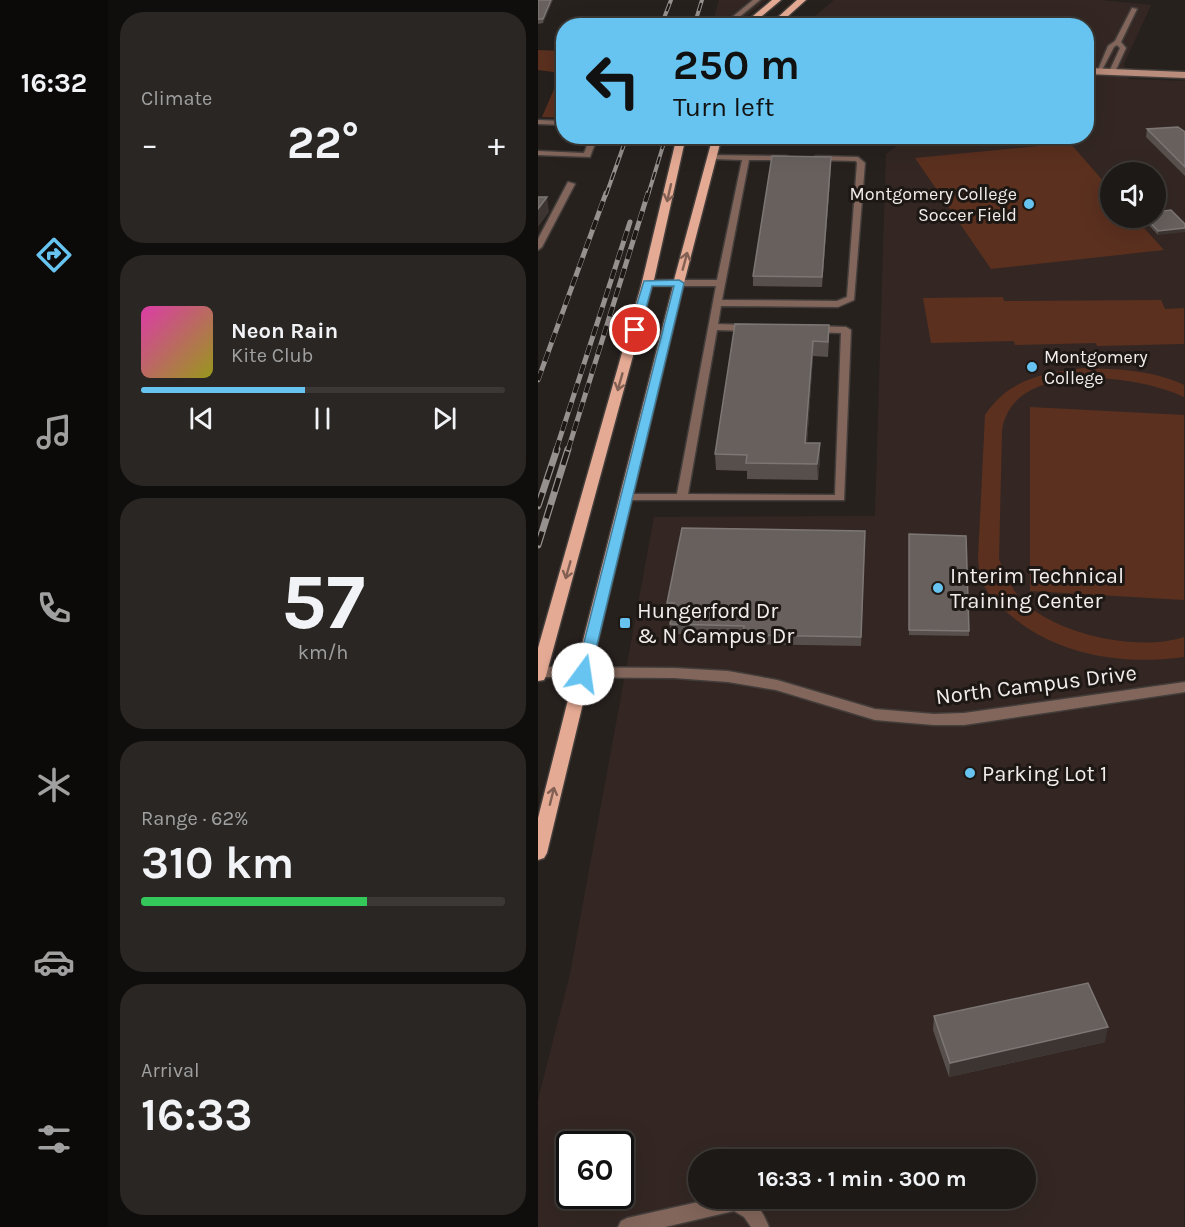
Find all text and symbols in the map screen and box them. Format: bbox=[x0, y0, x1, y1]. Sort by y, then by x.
text: 250 m bbox=[673, 40, 800, 90]
icon: left bbox=[574, 42, 652, 120]
text: 16:32 bbox=[21, 67, 87, 99]
text: Climate bbox=[141, 87, 212, 110]
text: Turn left bbox=[673, 91, 774, 123]
text: 22° bbox=[287, 117, 359, 169]
text: − bbox=[141, 125, 158, 163]
text: + bbox=[488, 125, 505, 163]
map controls bbox=[1100, 162, 1166, 228]
button: sound bbox=[1100, 162, 1166, 228]
place label: Montgomery College Soccer Field bbox=[849, 183, 1017, 226]
one-way arrow bbox=[662, 184, 674, 203]
marker: Montgomery College Soccer Field bbox=[1022, 197, 1036, 211]
icon: directions bbox=[33, 234, 75, 276]
one-way arrow bbox=[680, 251, 692, 270]
pin bbox=[609, 304, 660, 355]
icon: arrive bbox=[618, 313, 651, 346]
text: Neon Rain bbox=[231, 318, 338, 344]
text: Kite Club bbox=[231, 344, 313, 367]
place label: Montgomery College bbox=[1044, 346, 1148, 389]
marker: Montgomery College bbox=[1025, 360, 1039, 374]
one-way arrow bbox=[614, 372, 625, 391]
icon: previous bbox=[185, 402, 218, 435]
icon: pause bbox=[306, 402, 339, 435]
icon: next bbox=[428, 402, 461, 435]
icon: music bbox=[33, 411, 75, 453]
text: 57 bbox=[281, 556, 365, 648]
one-way arrow bbox=[562, 560, 573, 579]
place label: Interim Technical Training Center bbox=[950, 563, 1124, 614]
marker: Interim Technical Training Center bbox=[931, 581, 945, 595]
icon: phone bbox=[33, 587, 75, 629]
place label: Hungerford Dr & N Campus Dr bbox=[637, 598, 794, 649]
marker: Hungerford Dr & N Campus Dr bbox=[618, 616, 632, 630]
text: km/h bbox=[298, 641, 348, 664]
position arrow bbox=[551, 642, 615, 706]
street label: North Campus Drive bbox=[934, 660, 1138, 710]
place label: Parking Lot 1 bbox=[982, 761, 1107, 787]
icon: climate bbox=[33, 764, 75, 806]
marker: Parking Lot 1 bbox=[963, 766, 977, 780]
one-way arrow bbox=[547, 787, 559, 806]
text: Range · 62% bbox=[141, 807, 249, 830]
text: 310 km bbox=[141, 837, 294, 889]
icon: car bbox=[33, 941, 75, 983]
text: Arrival bbox=[141, 1059, 200, 1082]
text: 16:33 bbox=[141, 1089, 252, 1141]
icon: filters bbox=[33, 1118, 75, 1160]
speed limit sign: 60 bbox=[556, 1131, 634, 1209]
text: 16:33 · 1 min · 300 m bbox=[757, 1166, 967, 1192]

